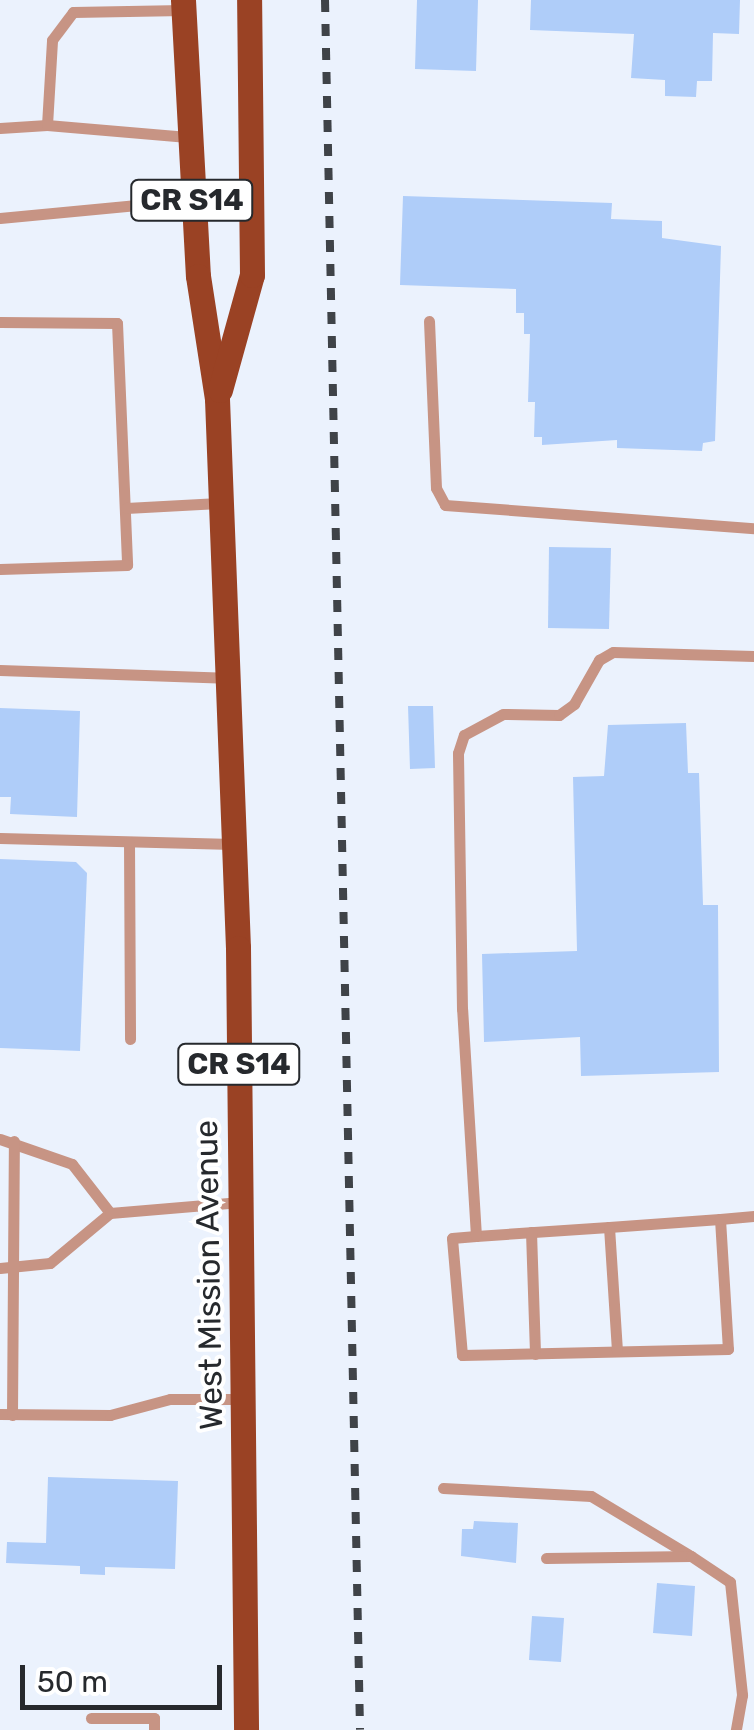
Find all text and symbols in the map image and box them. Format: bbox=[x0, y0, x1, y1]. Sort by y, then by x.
road number: CR S14 bbox=[130, 175, 254, 225]
road number: CR S14 bbox=[176, 1039, 302, 1089]
street label: West Mission Avenue bbox=[187, 1119, 231, 1431]
scale bar bbox=[25, 1645, 228, 1707]
text: 50 m bbox=[37, 1664, 108, 1700]

